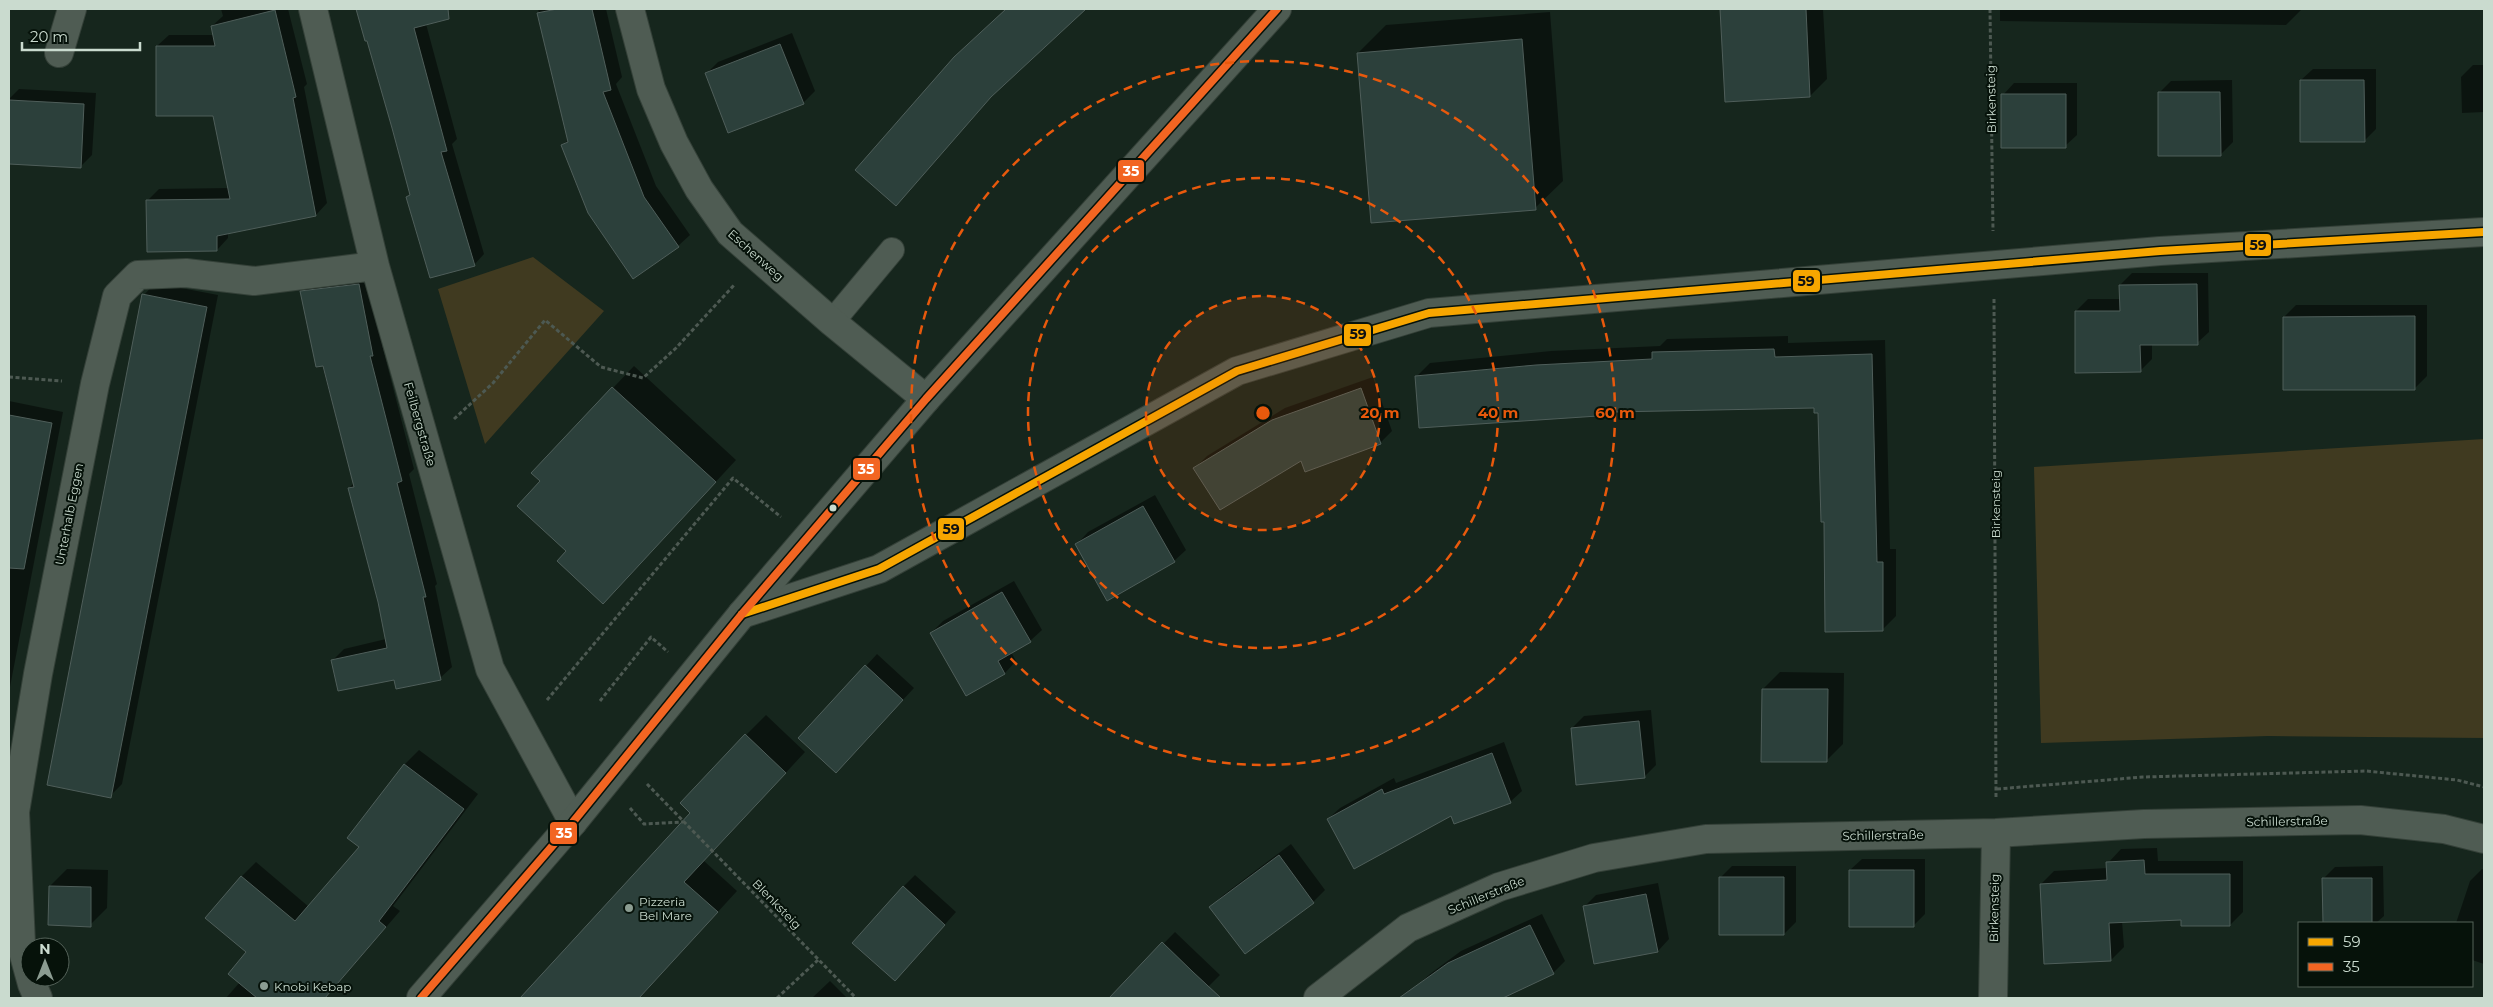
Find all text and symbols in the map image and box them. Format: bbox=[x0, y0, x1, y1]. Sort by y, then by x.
scale bar bbox=[22, 20, 140, 52]
text: 20 m bbox=[30, 27, 68, 46]
street label: Birkensteig bbox=[1983, 65, 1999, 133]
line badge: 35 bbox=[1117, 159, 1145, 183]
text: 35 bbox=[1122, 162, 1139, 180]
street label: Eschenweg bbox=[725, 226, 787, 284]
line badge: 59 bbox=[2244, 233, 2272, 257]
text: 59 bbox=[2249, 236, 2267, 254]
line badge: 59 bbox=[1792, 269, 1821, 293]
text: 59 bbox=[1797, 272, 1815, 290]
line badge: 59 bbox=[1343, 323, 1372, 347]
text: 59 bbox=[1349, 325, 1367, 343]
street label: Feilbergstraße bbox=[401, 380, 439, 468]
text: 20 m bbox=[1360, 403, 1400, 422]
text: 40 m bbox=[1478, 403, 1518, 422]
text: 60 m bbox=[1595, 403, 1635, 422]
centre of rings bbox=[1254, 404, 1272, 422]
line badge: 35 bbox=[852, 457, 881, 481]
text: 35 bbox=[857, 460, 874, 478]
street label: Unterhalb Eggen bbox=[52, 462, 86, 566]
street label: Birkensteig bbox=[1988, 470, 2003, 538]
unlabelled marker bbox=[828, 503, 838, 513]
line badge: 59 bbox=[937, 517, 965, 541]
text: 59 bbox=[942, 520, 960, 538]
street label: Schillerstraße bbox=[2246, 813, 2328, 829]
line badge: 35 bbox=[549, 821, 578, 845]
text: 35 bbox=[555, 824, 572, 842]
street label: Schillerstraße bbox=[1842, 827, 1924, 843]
street label: Schillerstraße bbox=[1446, 873, 1526, 917]
street label: Birkensteig bbox=[1986, 874, 2002, 942]
street label: Blenksteig bbox=[749, 876, 805, 932]
place label: Pizzeria Bel Mare bbox=[639, 894, 692, 923]
marker: Pizzeria Bel Mare bbox=[623, 902, 635, 914]
legend bbox=[2298, 922, 2473, 987]
text: 59 bbox=[2343, 932, 2361, 951]
north arrow bbox=[20, 937, 70, 987]
text: N bbox=[39, 940, 51, 958]
text: 35 bbox=[2343, 957, 2360, 976]
place label: Knobi Kebap bbox=[274, 979, 351, 994]
marker: Knobi Kebap bbox=[258, 980, 270, 992]

